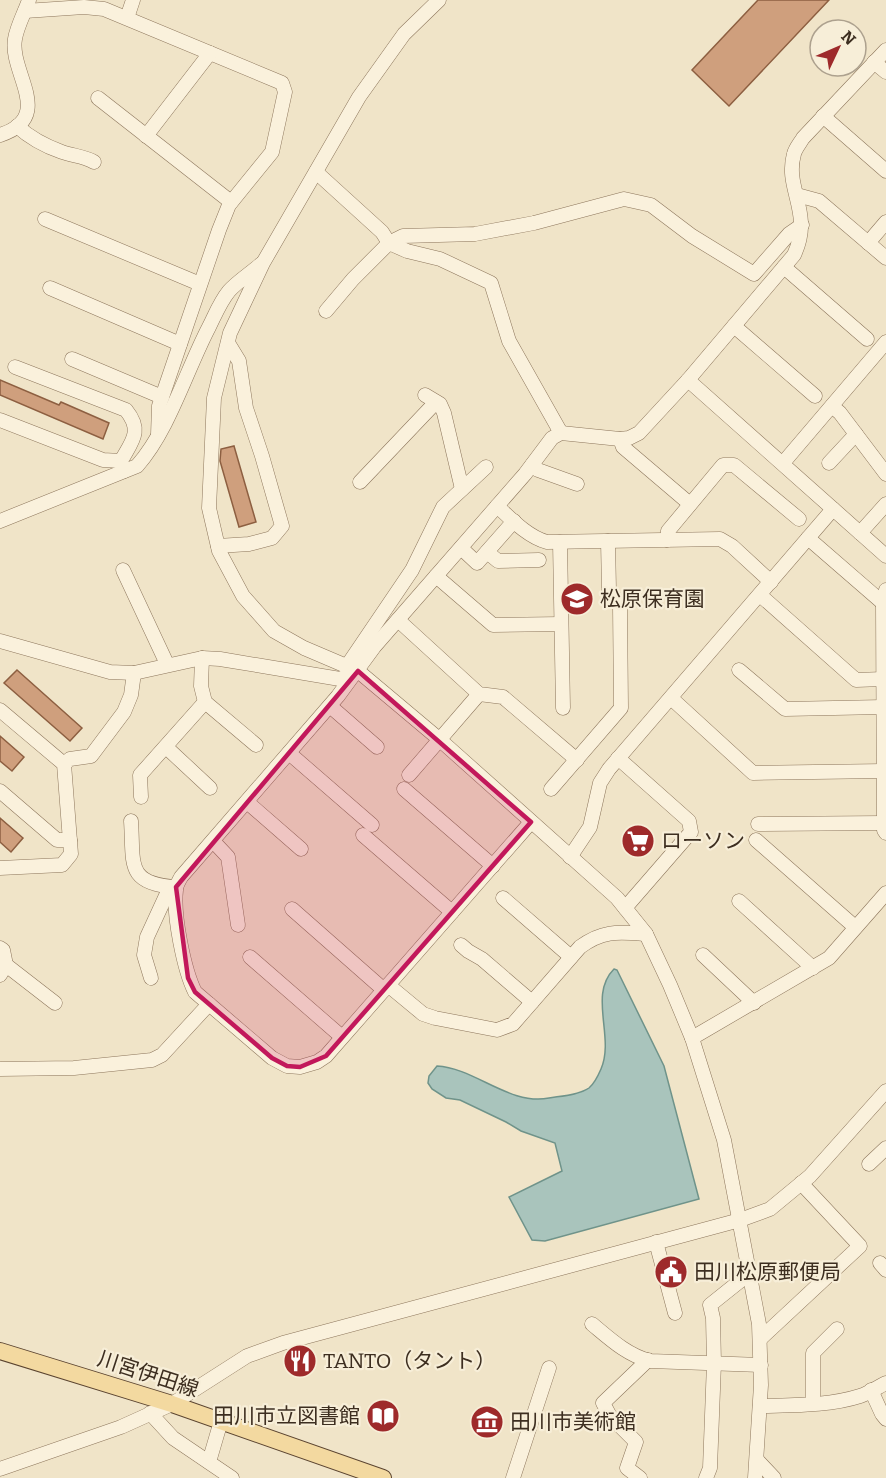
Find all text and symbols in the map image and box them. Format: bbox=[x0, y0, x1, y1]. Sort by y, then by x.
north arrow bbox=[808, 18, 868, 78]
text: N bbox=[837, 27, 860, 49]
school or university icon: 松原保育園 bbox=[559, 581, 595, 617]
place label: 松原保育園 bbox=[600, 586, 705, 612]
supermarket icon: ローソン bbox=[620, 823, 656, 859]
place label: ローソン bbox=[661, 828, 745, 854]
public building icon: 田川松原郵便局 bbox=[653, 1254, 689, 1290]
place label: 田川松原郵便局 bbox=[694, 1259, 841, 1285]
restaurant icon: TANTO（タント） bbox=[282, 1343, 318, 1379]
street label: 川宮伊田線 bbox=[94, 1345, 202, 1403]
place label: TANTO（タント） bbox=[323, 1348, 496, 1374]
library icon: 田川市立図書館 bbox=[365, 1398, 401, 1434]
place label: 田川市立図書館 bbox=[213, 1403, 360, 1429]
museum icon: 田川市美術館 bbox=[469, 1404, 505, 1440]
place label: 田川市美術館 bbox=[510, 1409, 636, 1435]

